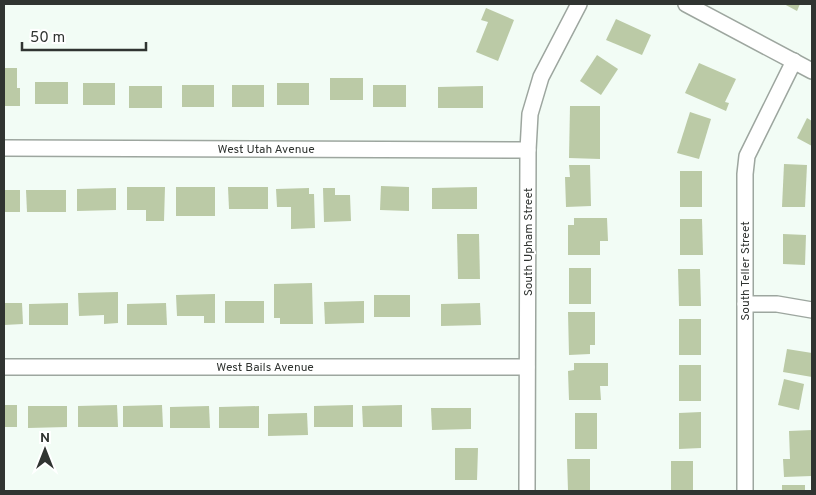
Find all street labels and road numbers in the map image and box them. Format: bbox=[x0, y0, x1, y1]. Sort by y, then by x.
street label: West Utah Avenue bbox=[217, 142, 315, 158]
street label: South Upham Street bbox=[521, 188, 537, 296]
street label: South Teller Street bbox=[738, 221, 754, 321]
street label: West Bails Avenue bbox=[216, 360, 314, 376]

